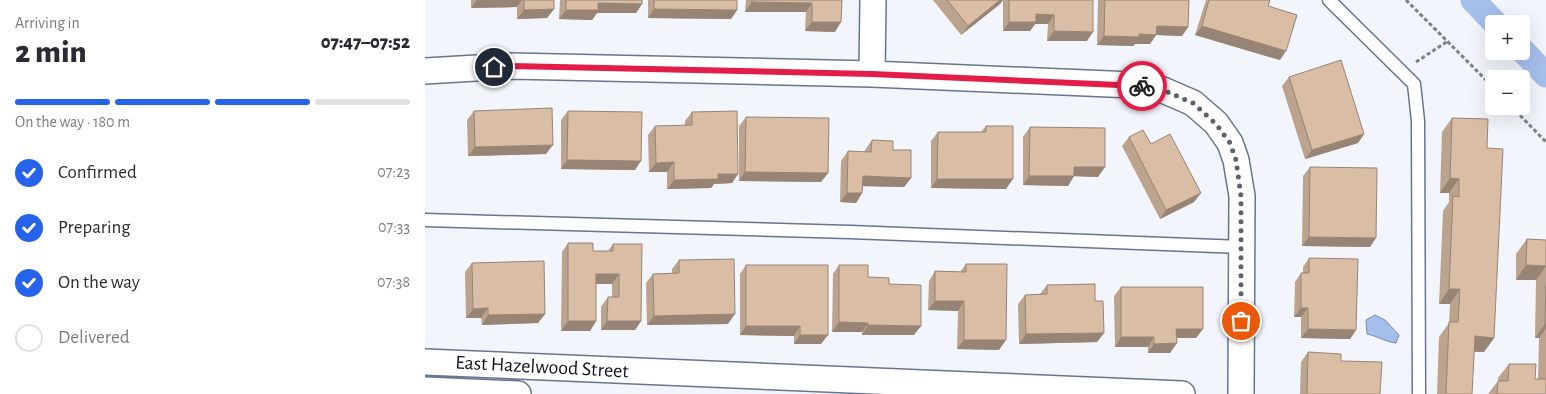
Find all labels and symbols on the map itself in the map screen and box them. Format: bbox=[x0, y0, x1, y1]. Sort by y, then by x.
pin bbox=[473, 46, 515, 88]
courier bbox=[1117, 61, 1167, 111]
pin bbox=[1220, 300, 1262, 342]
street label: East Hazelwood Street bbox=[455, 352, 630, 382]

